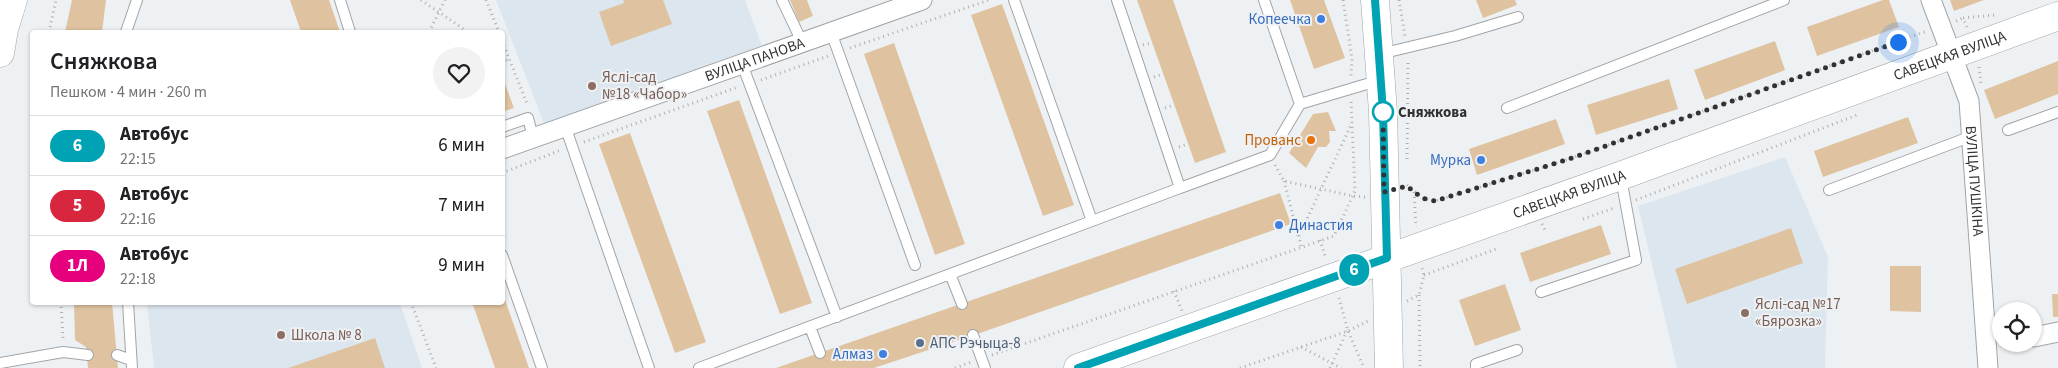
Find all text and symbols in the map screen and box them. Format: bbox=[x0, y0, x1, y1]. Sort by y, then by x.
place label: Копеечка bbox=[1249, 9, 1311, 30]
marker: Копеечка bbox=[1315, 13, 1327, 25]
street label: САВЕЦКАЯ ВУЛІЦА bbox=[1890, 25, 2010, 86]
your location bbox=[1886, 30, 1911, 55]
street label: ВУЛІЦА ПАНОВА bbox=[702, 32, 808, 87]
text: Сняжкова bbox=[50, 44, 158, 79]
button: heart bbox=[433, 47, 485, 99]
place label: Яслі-сад №18 «Чабор» bbox=[602, 67, 687, 105]
marker: Яслі-сад №18 «Чабор» bbox=[586, 80, 598, 92]
text: Пешком · 4 мин · 260 m bbox=[50, 81, 207, 103]
marker: Сняжкова bbox=[1372, 101, 1394, 123]
place label: Сняжкова bbox=[1398, 102, 1467, 123]
text: Автобус bbox=[120, 121, 189, 148]
street label: ВУЛІЦА ПУШКІНА bbox=[1960, 125, 1989, 238]
place label: Прованс bbox=[1244, 130, 1301, 151]
text: 6 мин bbox=[438, 132, 485, 159]
text: 6 bbox=[73, 133, 82, 158]
marker: Прованс bbox=[1305, 134, 1317, 146]
text: 22:15 bbox=[120, 148, 156, 170]
place label: Мурка bbox=[1430, 150, 1471, 171]
marker: Мурка bbox=[1475, 154, 1487, 166]
street label: САВЕЦКАЯ ВУЛІЦА bbox=[1510, 164, 1629, 224]
text: Автобус bbox=[120, 181, 189, 208]
text: 7 мин bbox=[438, 192, 485, 219]
text: 5 bbox=[73, 193, 82, 218]
text: 22:16 bbox=[120, 208, 156, 230]
place label: Династия bbox=[1289, 215, 1353, 236]
marker: Династия bbox=[1273, 219, 1285, 231]
text: Автобус bbox=[120, 241, 189, 268]
text: 9 мин bbox=[438, 252, 485, 279]
text: 1Л bbox=[67, 253, 88, 278]
line badge: 6 bbox=[1338, 254, 1370, 286]
text: 6 bbox=[1349, 257, 1359, 282]
text: 22:18 bbox=[120, 268, 156, 290]
place label: Яслі-сад №17 «Бярозка» bbox=[1755, 294, 1841, 332]
map controls bbox=[1992, 302, 2042, 352]
button: locate bbox=[1992, 302, 2042, 352]
marker: Яслі-сад №17 «Бярозка» bbox=[1739, 307, 1751, 319]
place label: Школа № 8 bbox=[291, 325, 362, 346]
marker: Школа № 8 bbox=[275, 329, 287, 341]
place label: АПС Рэчыца-8 bbox=[930, 333, 1021, 354]
marker: АПС Рэчыца-8 bbox=[914, 337, 926, 349]
place label: Алмаз bbox=[833, 344, 873, 365]
marker: Алмаз bbox=[877, 348, 889, 360]

